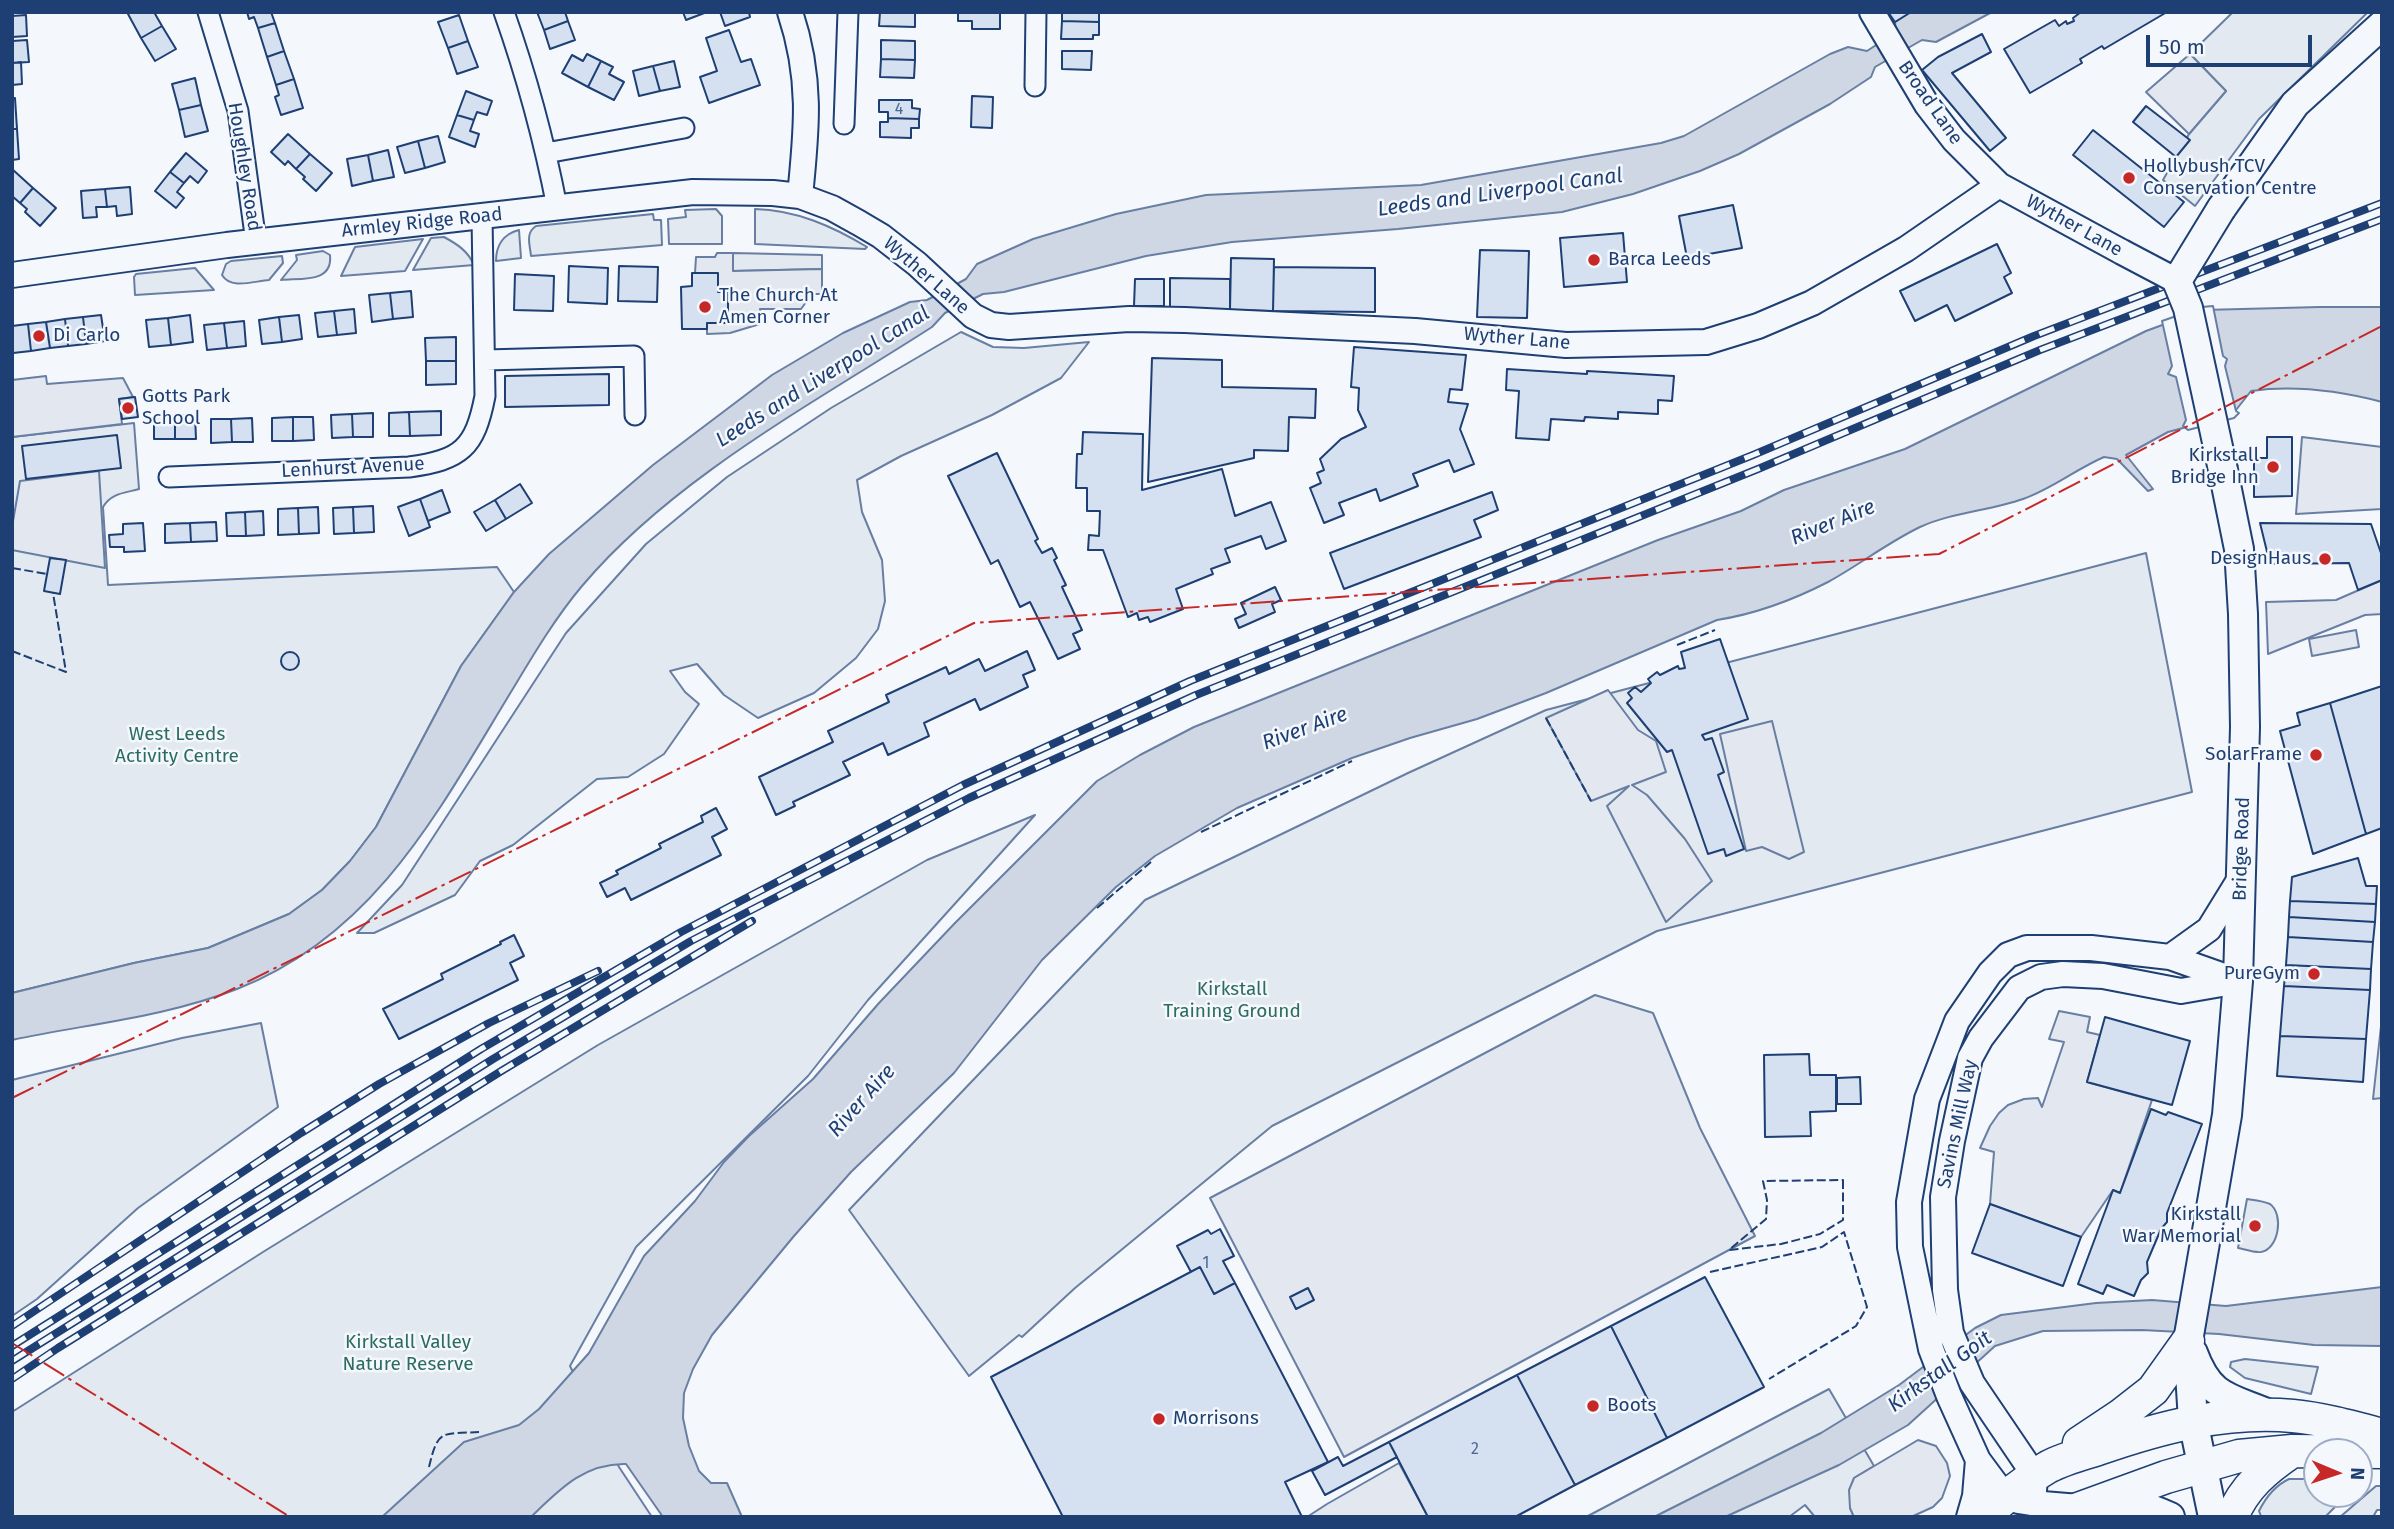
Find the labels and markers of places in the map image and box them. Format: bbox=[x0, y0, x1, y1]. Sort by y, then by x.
place label: Hollybush TCV Conservation Centre bbox=[2143, 156, 2317, 200]
marker: Hollybush TCV Conservation Centre bbox=[2121, 170, 2137, 186]
place label: Barca Leeds bbox=[1608, 249, 1711, 271]
marker: Barca Leeds bbox=[1586, 252, 1602, 268]
place label: The Church At Amen Corner bbox=[719, 285, 838, 329]
marker: The Church At Amen Corner bbox=[697, 299, 713, 315]
place label: Di Carlo bbox=[53, 325, 120, 347]
marker: Di Carlo bbox=[31, 328, 47, 344]
place label: Gotts Park School bbox=[142, 386, 230, 430]
marker: Gotts Park School bbox=[120, 400, 136, 416]
place label: Kirkstall Bridge Inn bbox=[2171, 445, 2259, 489]
marker: Kirkstall Bridge Inn bbox=[2265, 459, 2281, 475]
place label: DesignHaus bbox=[2210, 548, 2311, 570]
marker: DesignHaus bbox=[2317, 551, 2333, 567]
place label: SolarFrame bbox=[2205, 744, 2302, 766]
marker: SolarFrame bbox=[2308, 747, 2324, 763]
place label: PureGym bbox=[2224, 963, 2300, 985]
marker: PureGym bbox=[2306, 966, 2322, 982]
place label: Kirkstall War Memorial bbox=[2122, 1204, 2241, 1248]
marker: Kirkstall War Memorial bbox=[2247, 1218, 2263, 1234]
place label: Boots bbox=[1607, 1395, 1656, 1417]
marker: Boots bbox=[1585, 1398, 1601, 1414]
place label: Morrisons bbox=[1173, 1408, 1259, 1430]
marker: Morrisons bbox=[1151, 1411, 1167, 1427]

